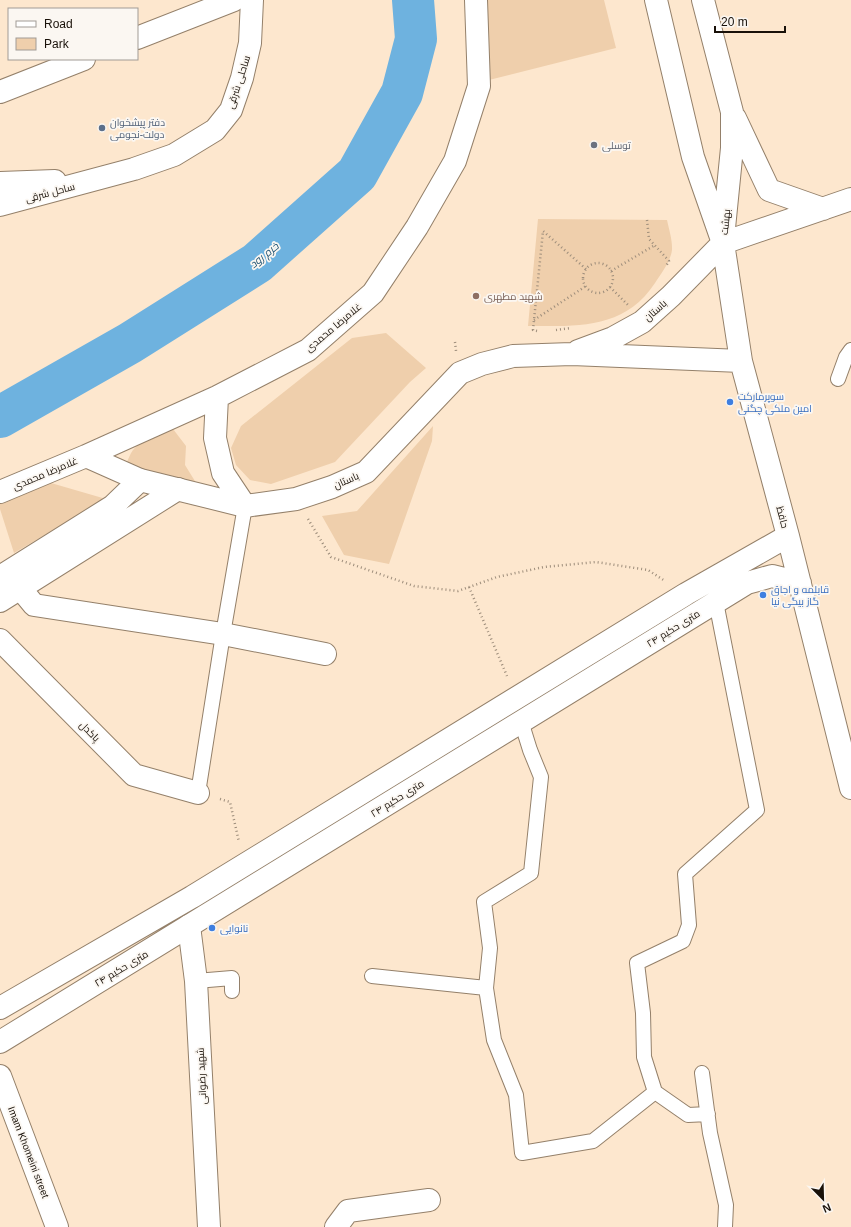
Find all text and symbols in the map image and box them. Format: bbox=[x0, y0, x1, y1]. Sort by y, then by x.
legend bbox=[8, 8, 138, 60]
scale bar bbox=[715, 8, 785, 34]
text: 20 m bbox=[721, 15, 748, 29]
text: Road bbox=[44, 17, 73, 31]
text: Park bbox=[44, 37, 70, 51]
street label: ساحلی شرقی bbox=[225, 54, 253, 111]
place label: دفتر پیشخوان دولت-نجومی bbox=[110, 117, 165, 141]
marker: دفتر پیشخوان دولت-نجومی bbox=[97, 123, 107, 133]
marker: توسلی bbox=[589, 140, 599, 150]
place label: توسلی bbox=[602, 140, 631, 152]
street label: ساحل شرقی bbox=[24, 181, 76, 205]
street label: بهشت bbox=[719, 209, 733, 236]
water label: خرم رود bbox=[247, 239, 283, 272]
marker: شهید مطهری bbox=[471, 291, 481, 301]
place label: شهید مطهری bbox=[484, 291, 542, 303]
street label: باستان bbox=[642, 297, 670, 324]
street label: غلامرضا محمدی bbox=[303, 301, 364, 355]
place label: سوپرمارکت امین ملکی چگنی bbox=[738, 391, 812, 415]
marker: سوپرمارکت امین ملکی چگنی bbox=[725, 397, 735, 407]
street label: غلامرضا محمدی bbox=[11, 455, 80, 493]
street label: باستان bbox=[332, 470, 361, 492]
street label: حافظ bbox=[774, 505, 791, 529]
place label: قابلمه و اجاق گاز بیگی نیا bbox=[771, 584, 829, 608]
marker: قابلمه و اجاق گاز بیگی نیا bbox=[758, 590, 768, 600]
street label: ۲۴ متری حکیم bbox=[645, 608, 703, 651]
street label: پاکدل bbox=[77, 719, 102, 745]
street label: ۲۴ متری حکیم bbox=[369, 778, 427, 821]
marker: نانوایی bbox=[207, 923, 217, 933]
place label: نانوایی bbox=[220, 923, 248, 935]
street label: ۲۴ متری حکیم bbox=[93, 948, 151, 990]
street label: شهید رضوانی bbox=[195, 1047, 209, 1105]
street label: Imam Khomeini street bbox=[6, 1105, 51, 1200]
north arrow bbox=[803, 1179, 843, 1219]
text: N bbox=[821, 1201, 833, 1215]

